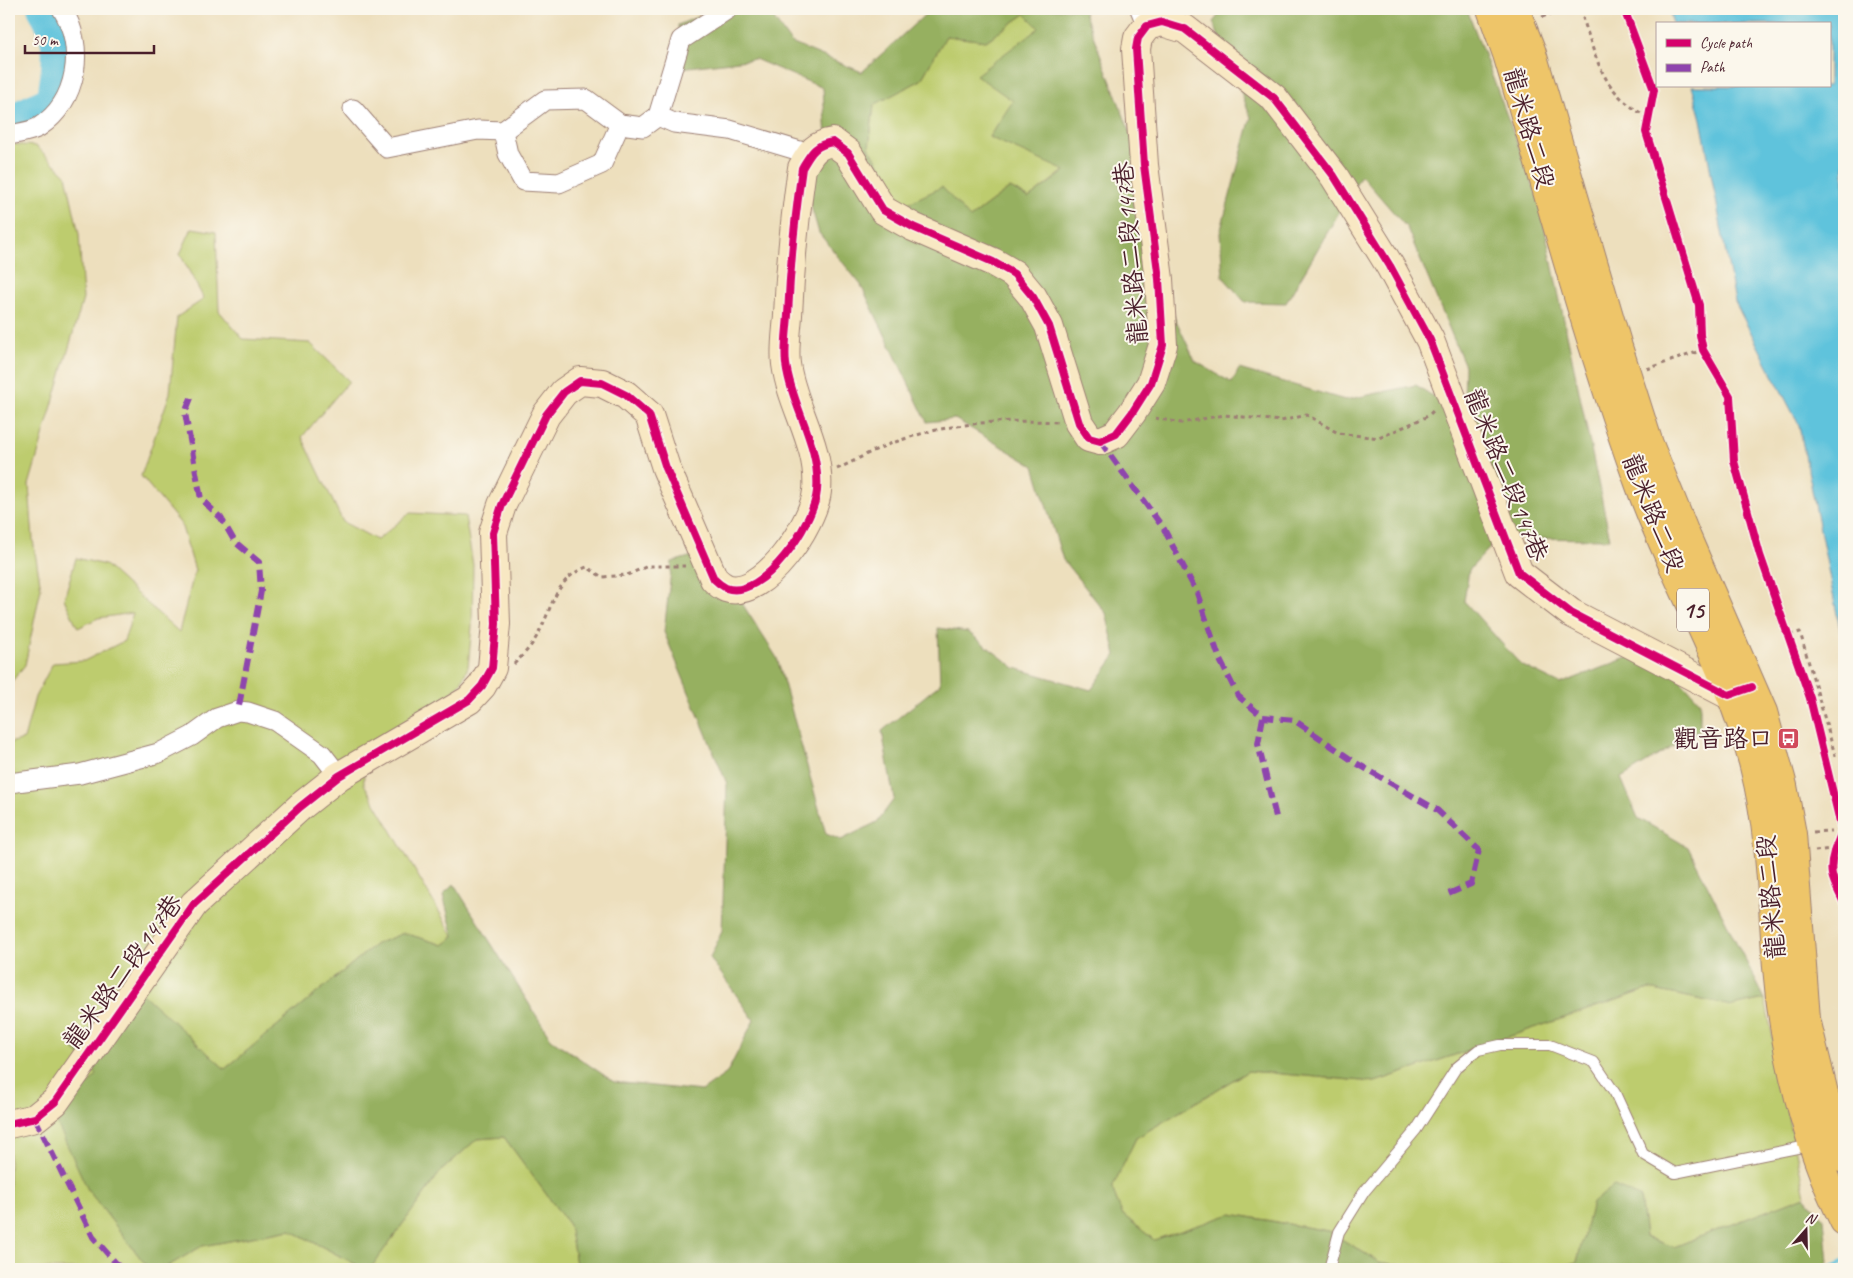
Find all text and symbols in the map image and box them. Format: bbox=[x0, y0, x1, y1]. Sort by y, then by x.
scale bar bbox=[25, 22, 154, 54]
legend bbox=[1656, 22, 1830, 88]
text: 50 m bbox=[32, 31, 59, 50]
text: Cycle path bbox=[1700, 34, 1752, 53]
text: Path bbox=[1700, 58, 1726, 77]
street label: 龍米路二段 bbox=[1496, 64, 1562, 192]
street label: 龍米路二段147巷 bbox=[1107, 160, 1155, 346]
street label: 龍米路二段147巷 bbox=[1457, 384, 1555, 566]
street label: 龍米路二段 bbox=[1615, 449, 1691, 577]
road number: 15 bbox=[1677, 588, 1709, 632]
place label: 觀音路口 bbox=[1673, 723, 1773, 755]
bus stop icon: 觀音路口 bbox=[1777, 727, 1801, 751]
street label: 龍米路二段 bbox=[1750, 833, 1792, 961]
street label: 龍米路二段147巷 bbox=[56, 888, 190, 1056]
north arrow bbox=[1780, 1206, 1830, 1256]
text: N bbox=[1803, 1209, 1819, 1229]

